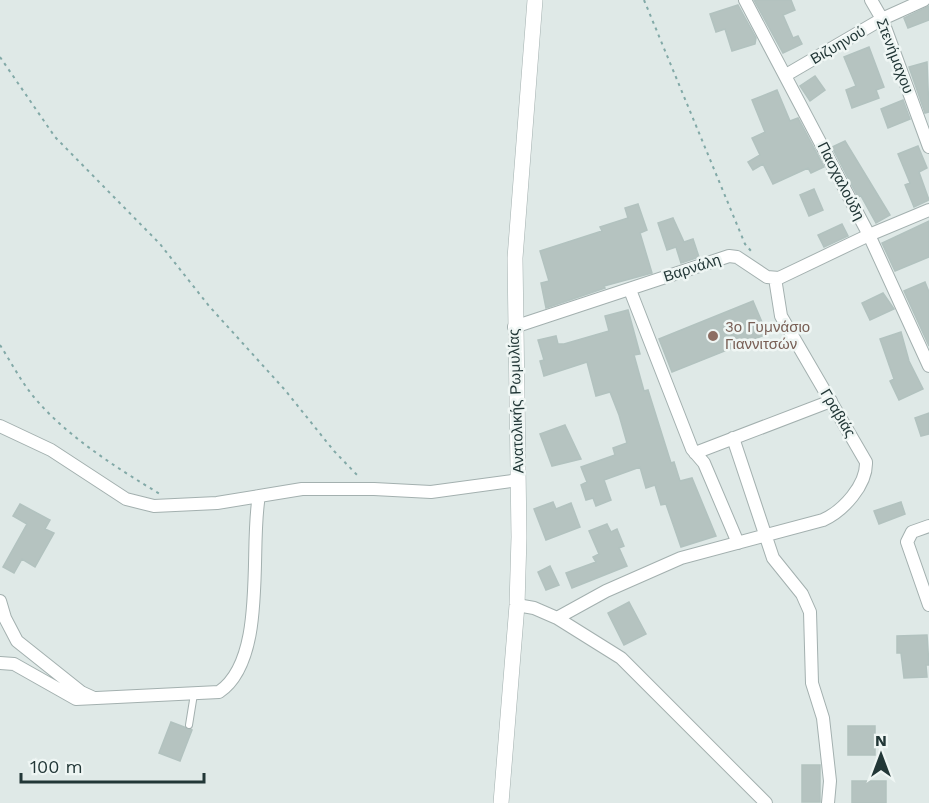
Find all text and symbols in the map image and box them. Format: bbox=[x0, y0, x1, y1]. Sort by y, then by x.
street label: Στενήμαχου bbox=[872, 16, 918, 96]
street label: Βιζυηνού bbox=[807, 22, 869, 68]
street label: Πασχαλούδη bbox=[814, 139, 868, 223]
street label: Βαρνάλη bbox=[661, 250, 723, 286]
place label: 3ο Γυμνάσιο Γιαννιτσών bbox=[725, 318, 810, 353]
street label: Ανατολικής Ρωμυλίας bbox=[504, 328, 528, 474]
marker: 3ο Γυμνάσιο Γιαννιτσών bbox=[706, 329, 720, 343]
street label: Γραβιάς bbox=[817, 386, 859, 440]
north arrow bbox=[851, 725, 911, 785]
text: N bbox=[875, 731, 887, 750]
scale bar bbox=[21, 746, 204, 784]
text: 100 m bbox=[30, 756, 83, 777]

